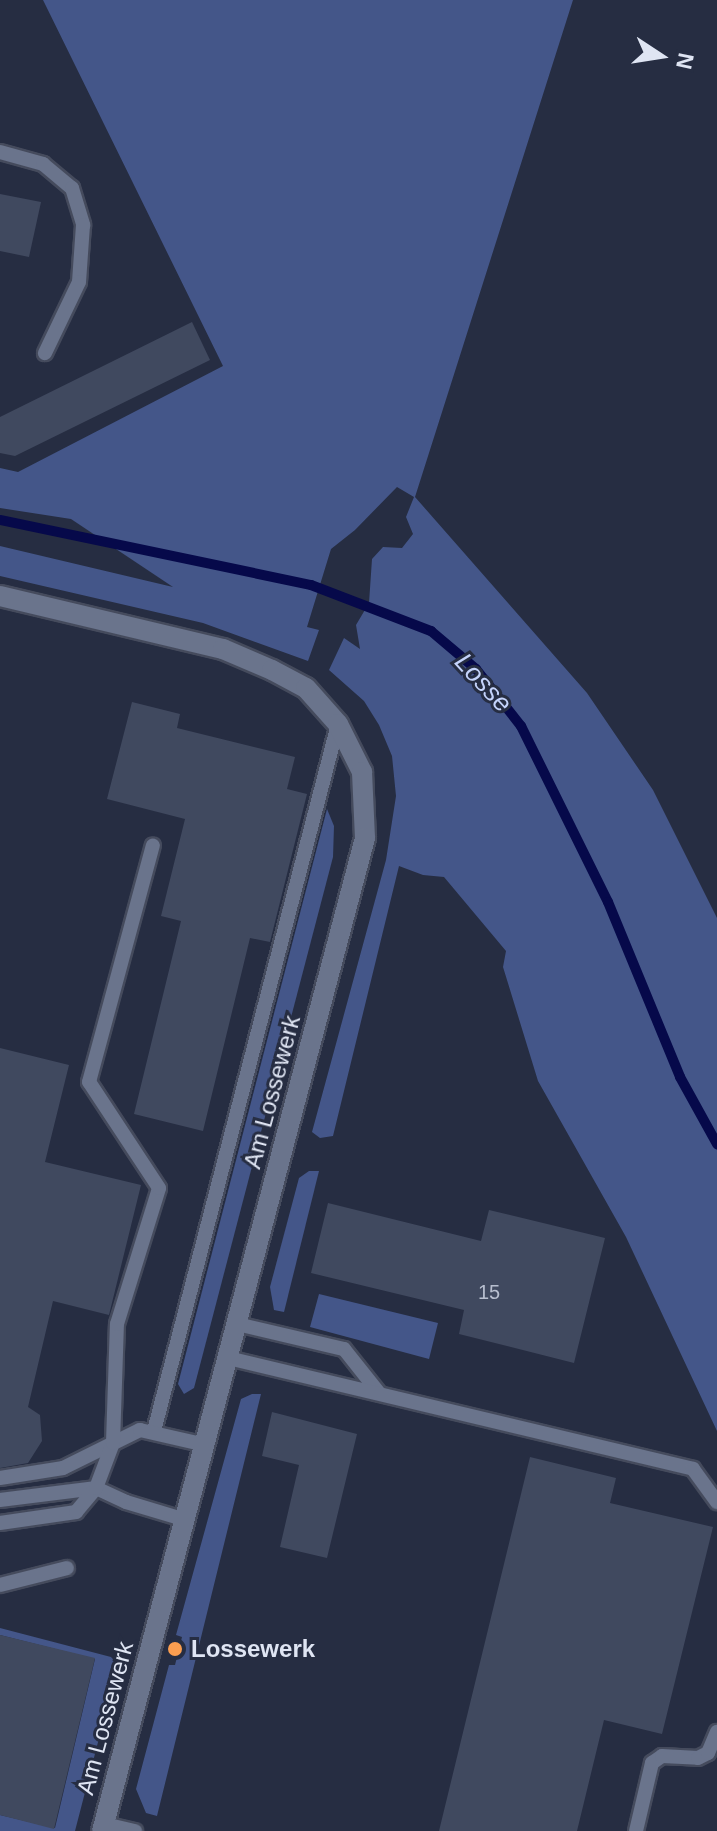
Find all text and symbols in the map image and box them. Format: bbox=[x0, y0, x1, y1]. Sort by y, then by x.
north arrow bbox=[621, 16, 701, 96]
text: N bbox=[671, 51, 699, 71]
water label: Losse bbox=[448, 647, 518, 719]
street label: Am Lossewerk bbox=[238, 1012, 306, 1172]
house number: 15 bbox=[478, 1280, 500, 1304]
place label: Lossewerk bbox=[191, 1635, 315, 1663]
street label: Am Lossewerk bbox=[71, 1638, 139, 1798]
marker: Lossewerk bbox=[166, 1640, 184, 1658]

